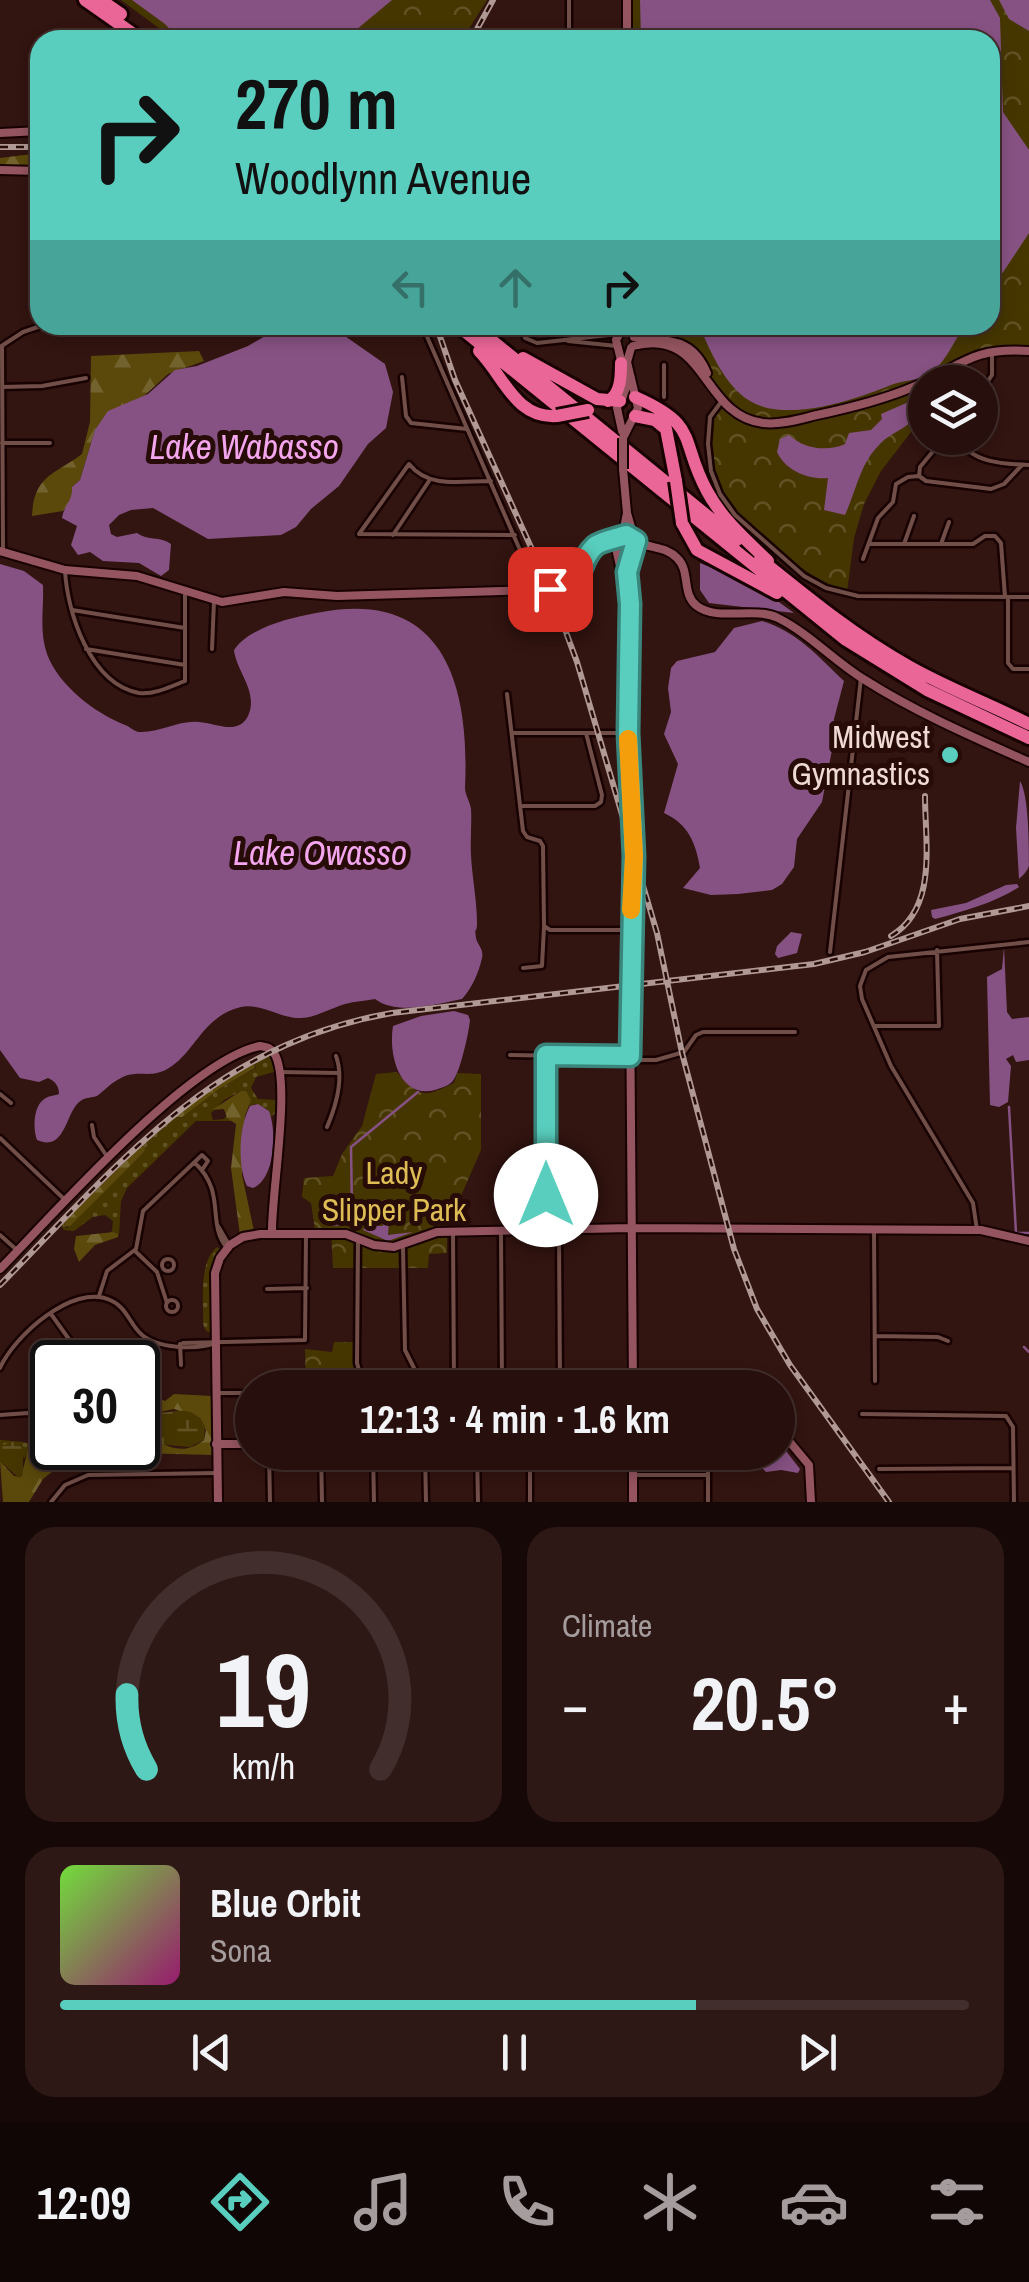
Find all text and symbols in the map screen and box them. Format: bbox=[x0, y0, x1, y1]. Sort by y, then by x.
text: 270 m bbox=[235, 57, 398, 151]
icon: right bbox=[70, 70, 200, 200]
text: Woodlynn Avenue bbox=[235, 147, 531, 208]
icon: left bbox=[383, 260, 438, 315]
icon: ahead bbox=[488, 260, 543, 315]
icon: right bbox=[593, 260, 648, 315]
map controls bbox=[908, 365, 998, 455]
button: layers bbox=[908, 365, 998, 455]
water label: Lake Wabasso bbox=[149, 423, 339, 470]
pin bbox=[508, 547, 593, 632]
icon: arrive bbox=[523, 562, 578, 617]
place label: Midwest Gymnastics bbox=[791, 715, 930, 795]
marker: Midwest Gymnastics bbox=[939, 744, 961, 766]
water label: Lake Owasso bbox=[233, 829, 407, 876]
position arrow bbox=[494, 1143, 598, 1247]
park label: Lady Slipper Park bbox=[322, 1151, 467, 1231]
speed limit sign: 30 bbox=[30, 1340, 160, 1470]
text: 12:13 · 4 min · 1.6 km bbox=[360, 1394, 670, 1445]
text: Climate bbox=[562, 1604, 652, 1647]
text: 19 bbox=[216, 1619, 311, 1759]
text: 20.5° bbox=[691, 1652, 840, 1753]
text: − bbox=[562, 1667, 588, 1741]
text: + bbox=[943, 1667, 969, 1741]
text: km/h bbox=[232, 1742, 295, 1790]
text: Blue Orbit bbox=[210, 1878, 361, 1929]
text: Sona bbox=[210, 1929, 271, 1972]
icon: previous bbox=[184, 2025, 239, 2080]
icon: pause bbox=[487, 2025, 542, 2080]
icon: next bbox=[790, 2025, 845, 2080]
icon: directions bbox=[205, 2167, 275, 2237]
icon: music bbox=[348, 2167, 418, 2237]
icon: phone bbox=[492, 2167, 562, 2237]
icon: climate bbox=[635, 2167, 705, 2237]
icon: car bbox=[779, 2167, 849, 2237]
icon: filters bbox=[922, 2167, 992, 2237]
text: 12:09 bbox=[37, 2172, 131, 2233]

